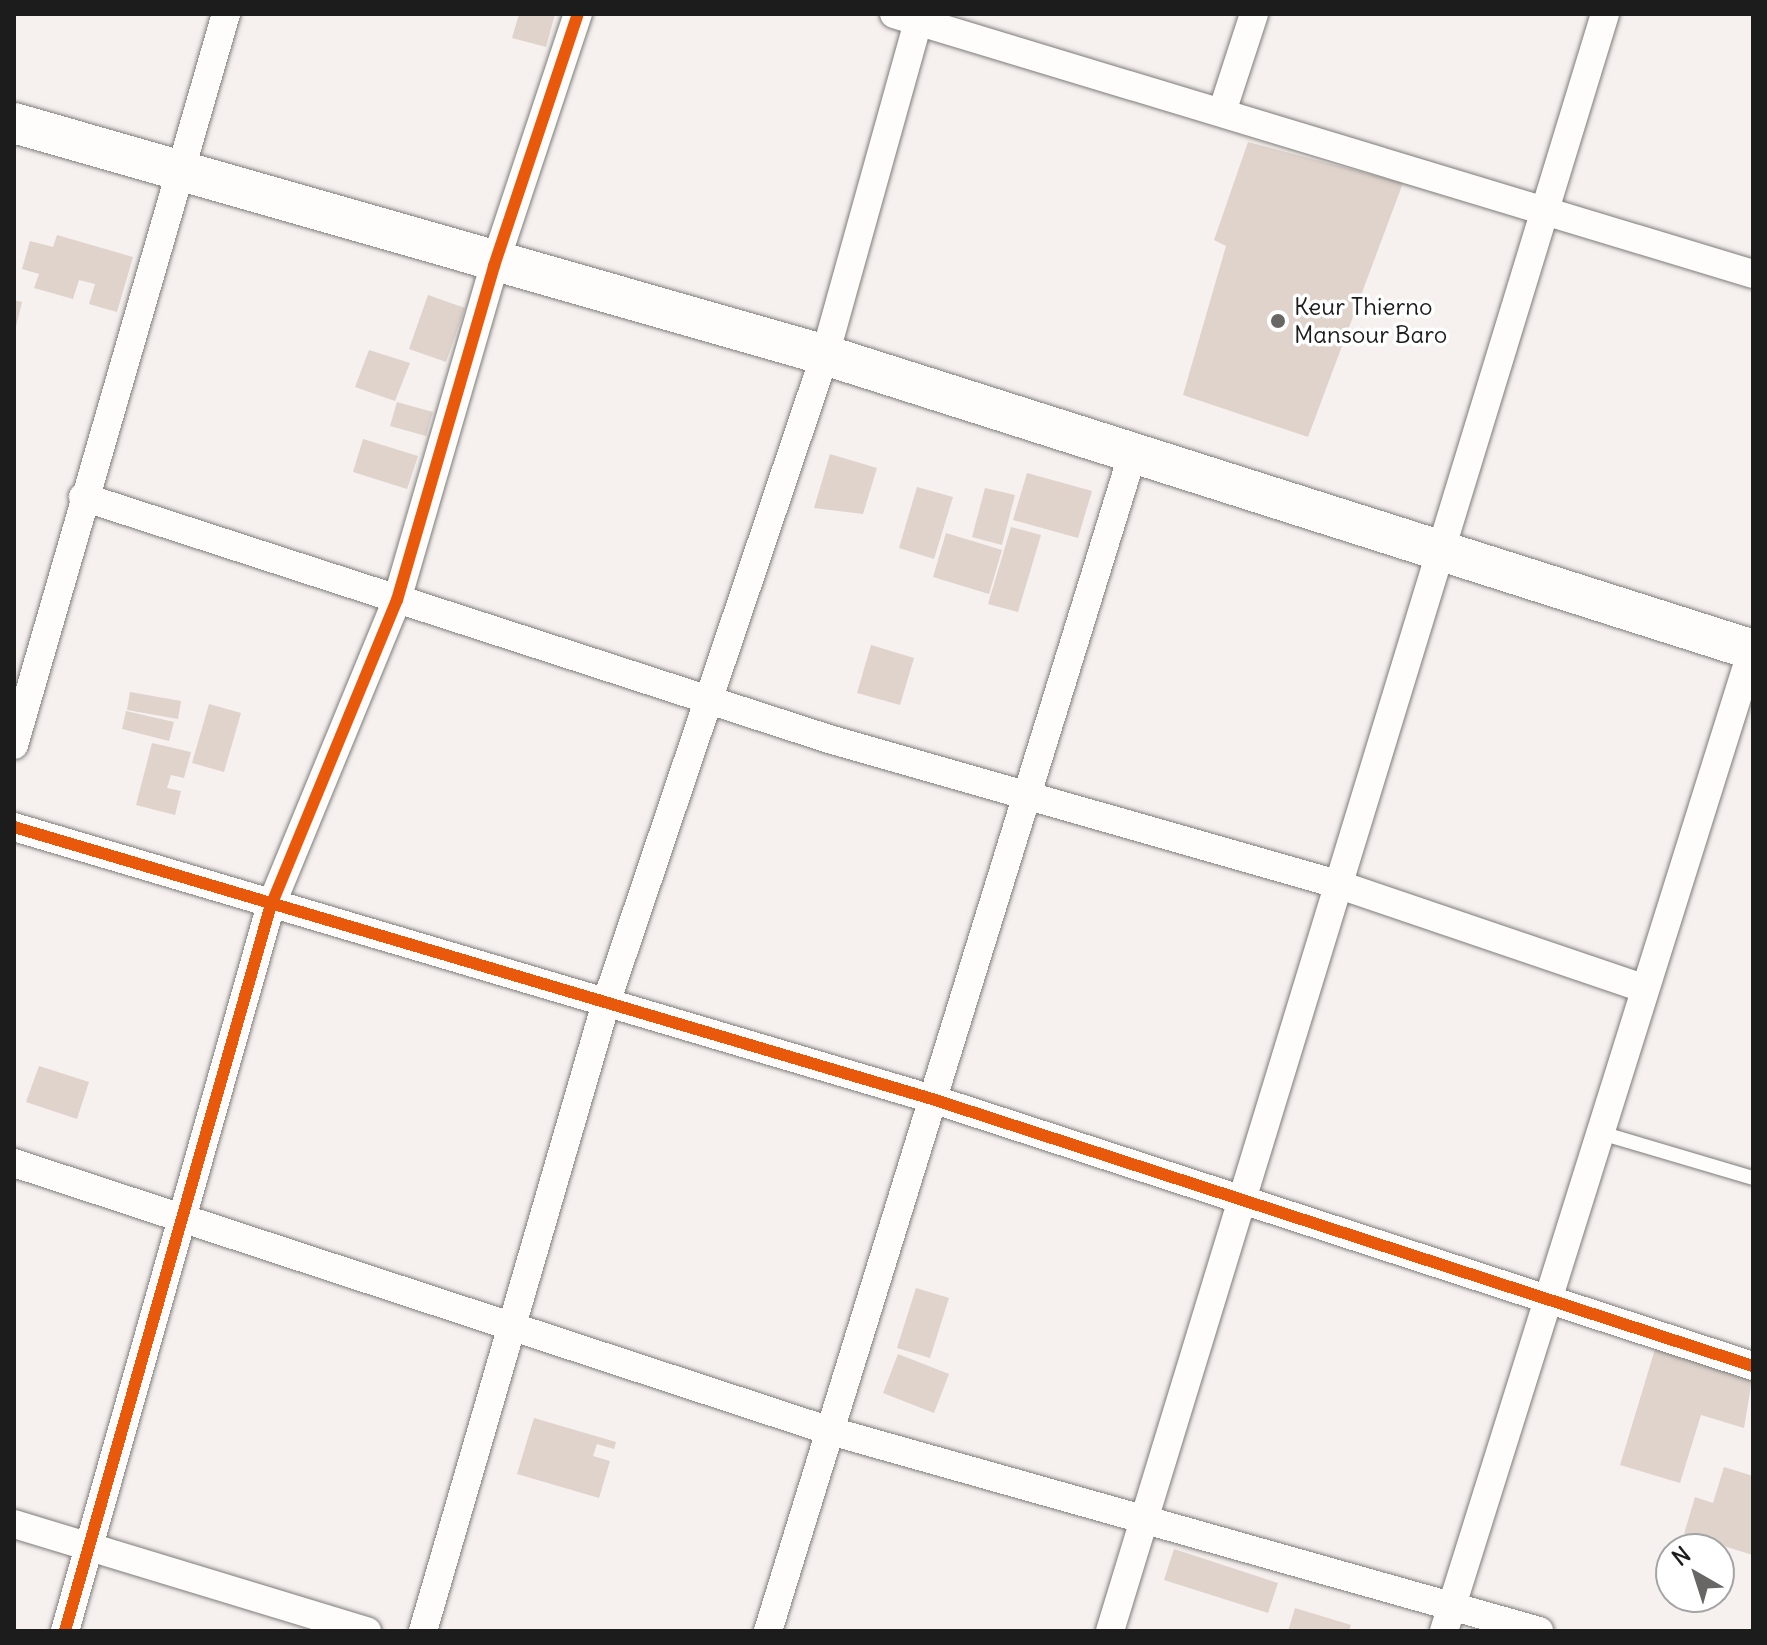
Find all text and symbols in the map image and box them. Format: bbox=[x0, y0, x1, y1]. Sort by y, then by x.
place label: Keur Thierno Mansour Baro bbox=[1294, 293, 1447, 349]
marker: Keur Thierno Mansour Baro bbox=[1269, 312, 1287, 330]
north arrow bbox=[1655, 1533, 1735, 1613]
text: N bbox=[1666, 1540, 1696, 1572]

